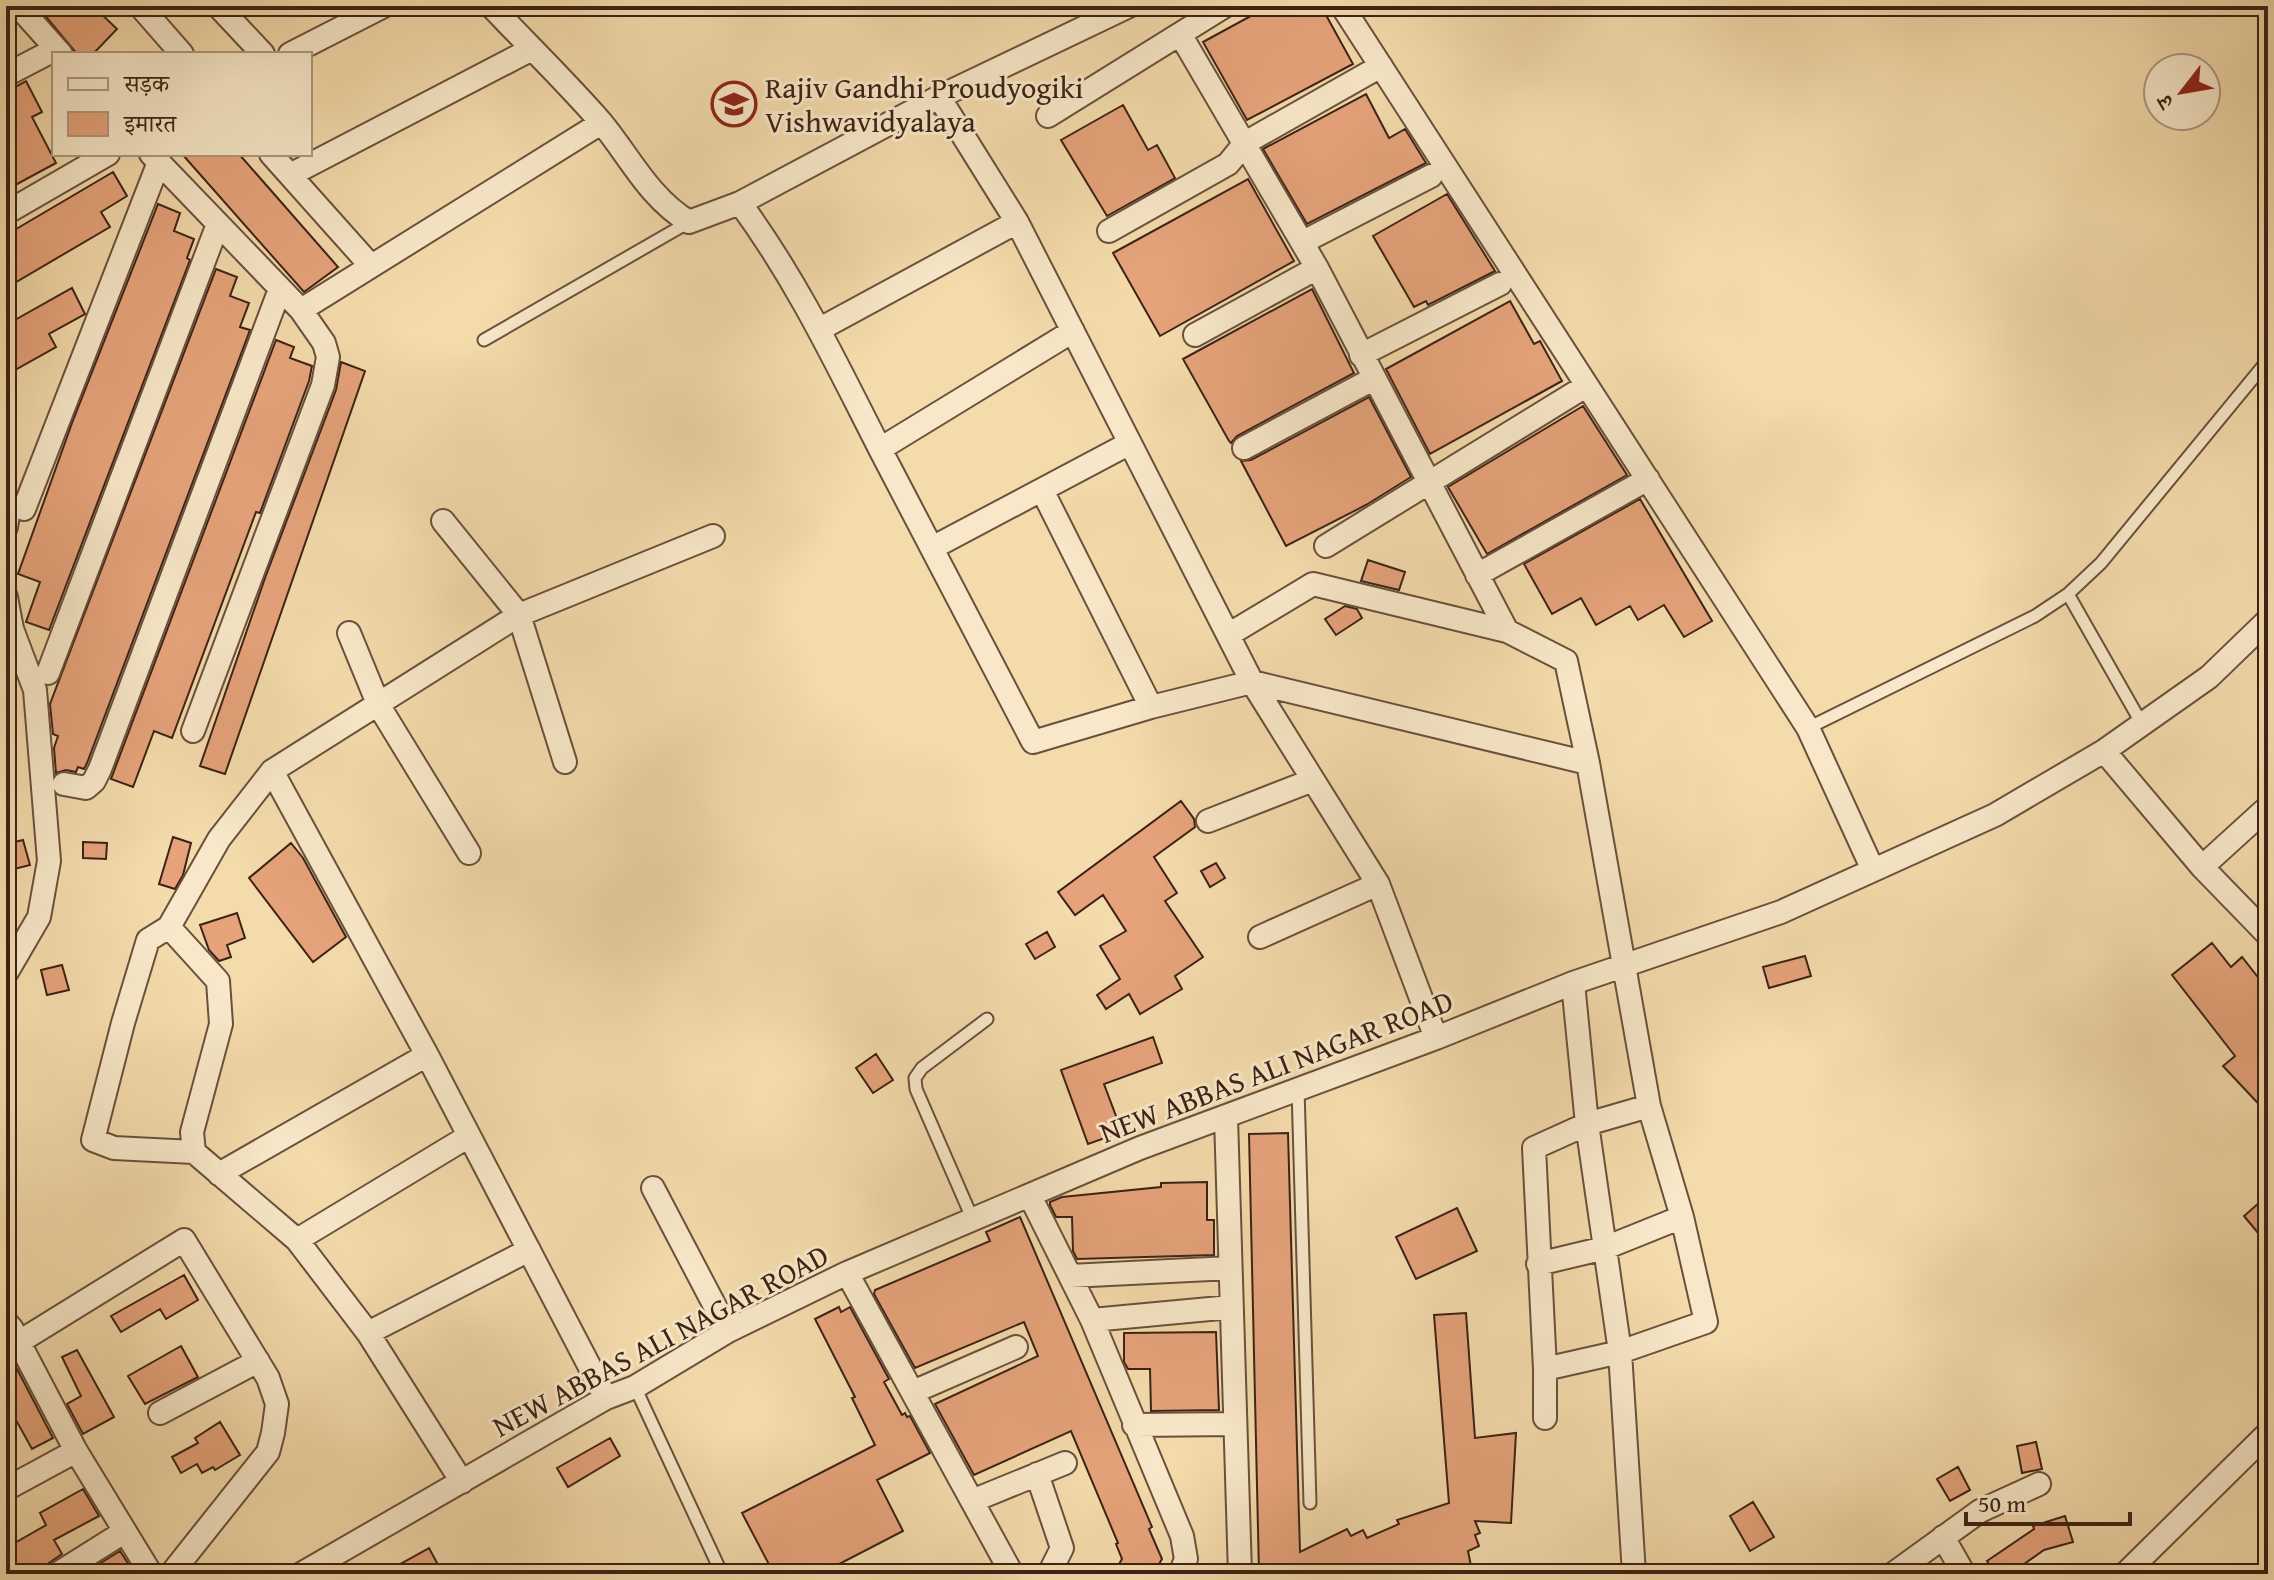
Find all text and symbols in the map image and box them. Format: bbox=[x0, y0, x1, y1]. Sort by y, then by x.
legend bbox=[52, 52, 312, 156]
north arrow bbox=[2142, 52, 2222, 132]
place label: Rajiv Gandhi Proudyogiki Vishwavidyalaya bbox=[765, 65, 1083, 143]
text: सड़क bbox=[123, 66, 171, 101]
school or university icon: Rajiv Gandhi Proudyogiki Vishwavidyalaya bbox=[710, 80, 758, 128]
text: उ bbox=[2147, 88, 2182, 117]
text: इमारत bbox=[123, 106, 177, 141]
street label: NEW ABBAS ALI NAGAR ROAD bbox=[1093, 978, 1459, 1154]
street label: NEW ABBAS ALI NAGAR ROAD bbox=[484, 1232, 836, 1448]
scale bar bbox=[1966, 1476, 2130, 1526]
text: 50 m bbox=[1978, 1486, 2026, 1521]

